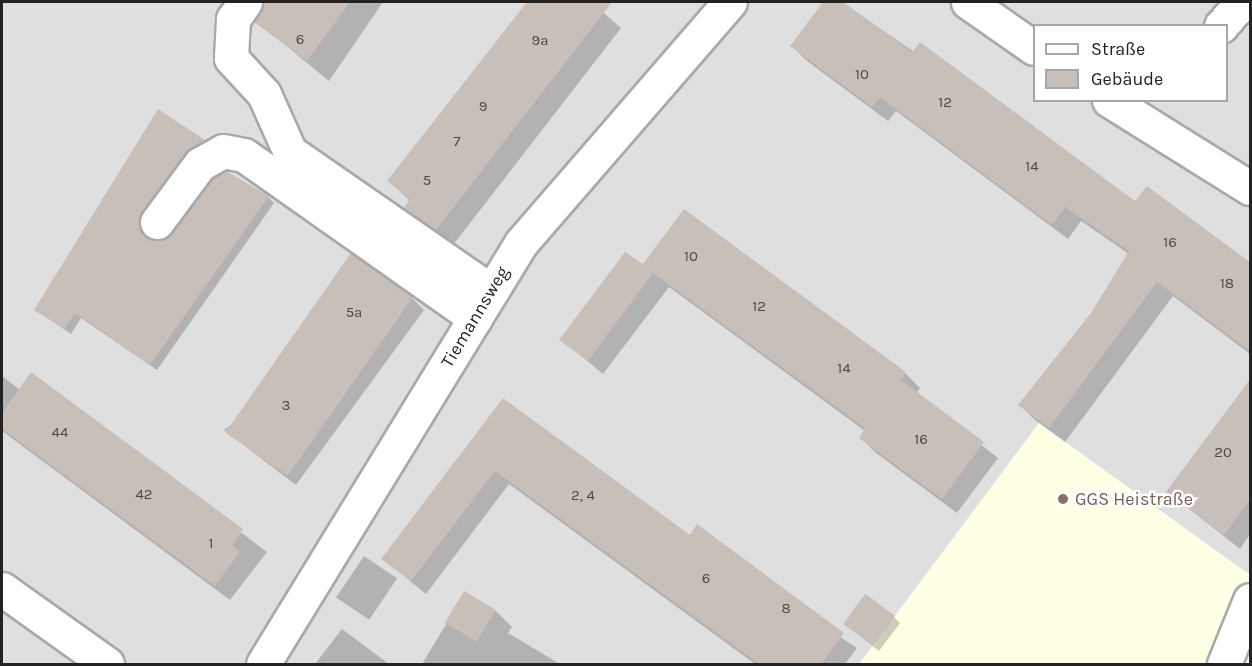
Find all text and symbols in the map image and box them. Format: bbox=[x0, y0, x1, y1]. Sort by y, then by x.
legend bbox=[1033, 24, 1228, 102]
house number: 6 bbox=[296, 31, 304, 49]
house number: 9a bbox=[532, 32, 548, 50]
text: Straße bbox=[1091, 38, 1145, 60]
house number: 10 bbox=[855, 66, 869, 84]
text: Gebäude bbox=[1091, 68, 1163, 90]
house number: 12 bbox=[938, 94, 952, 112]
house number: 9 bbox=[479, 98, 487, 116]
house number: 7 bbox=[453, 133, 461, 151]
house number: 14 bbox=[1025, 158, 1039, 176]
house number: 5 bbox=[423, 172, 431, 190]
house number: 16 bbox=[1163, 234, 1177, 252]
house number: 10 bbox=[684, 248, 698, 266]
street label: Tiemannsweg bbox=[436, 263, 514, 371]
house number: 18 bbox=[1220, 275, 1234, 293]
house number: 12 bbox=[752, 298, 766, 316]
house number: 5a bbox=[346, 304, 362, 322]
house number: 14 bbox=[837, 360, 851, 378]
house number: 3 bbox=[282, 397, 290, 415]
house number: 44 bbox=[52, 424, 68, 442]
house number: 16 bbox=[914, 431, 928, 449]
house number: 20 bbox=[1214, 444, 1232, 462]
house number: 42 bbox=[135, 486, 153, 504]
house number: 2, 4 bbox=[571, 487, 595, 505]
place label: GGS Heistraße bbox=[1075, 488, 1193, 510]
marker: GGS Heistraße bbox=[1056, 492, 1070, 506]
house number: 1 bbox=[209, 535, 213, 553]
house number: 6 bbox=[702, 570, 710, 588]
house number: 8 bbox=[781, 600, 791, 618]

